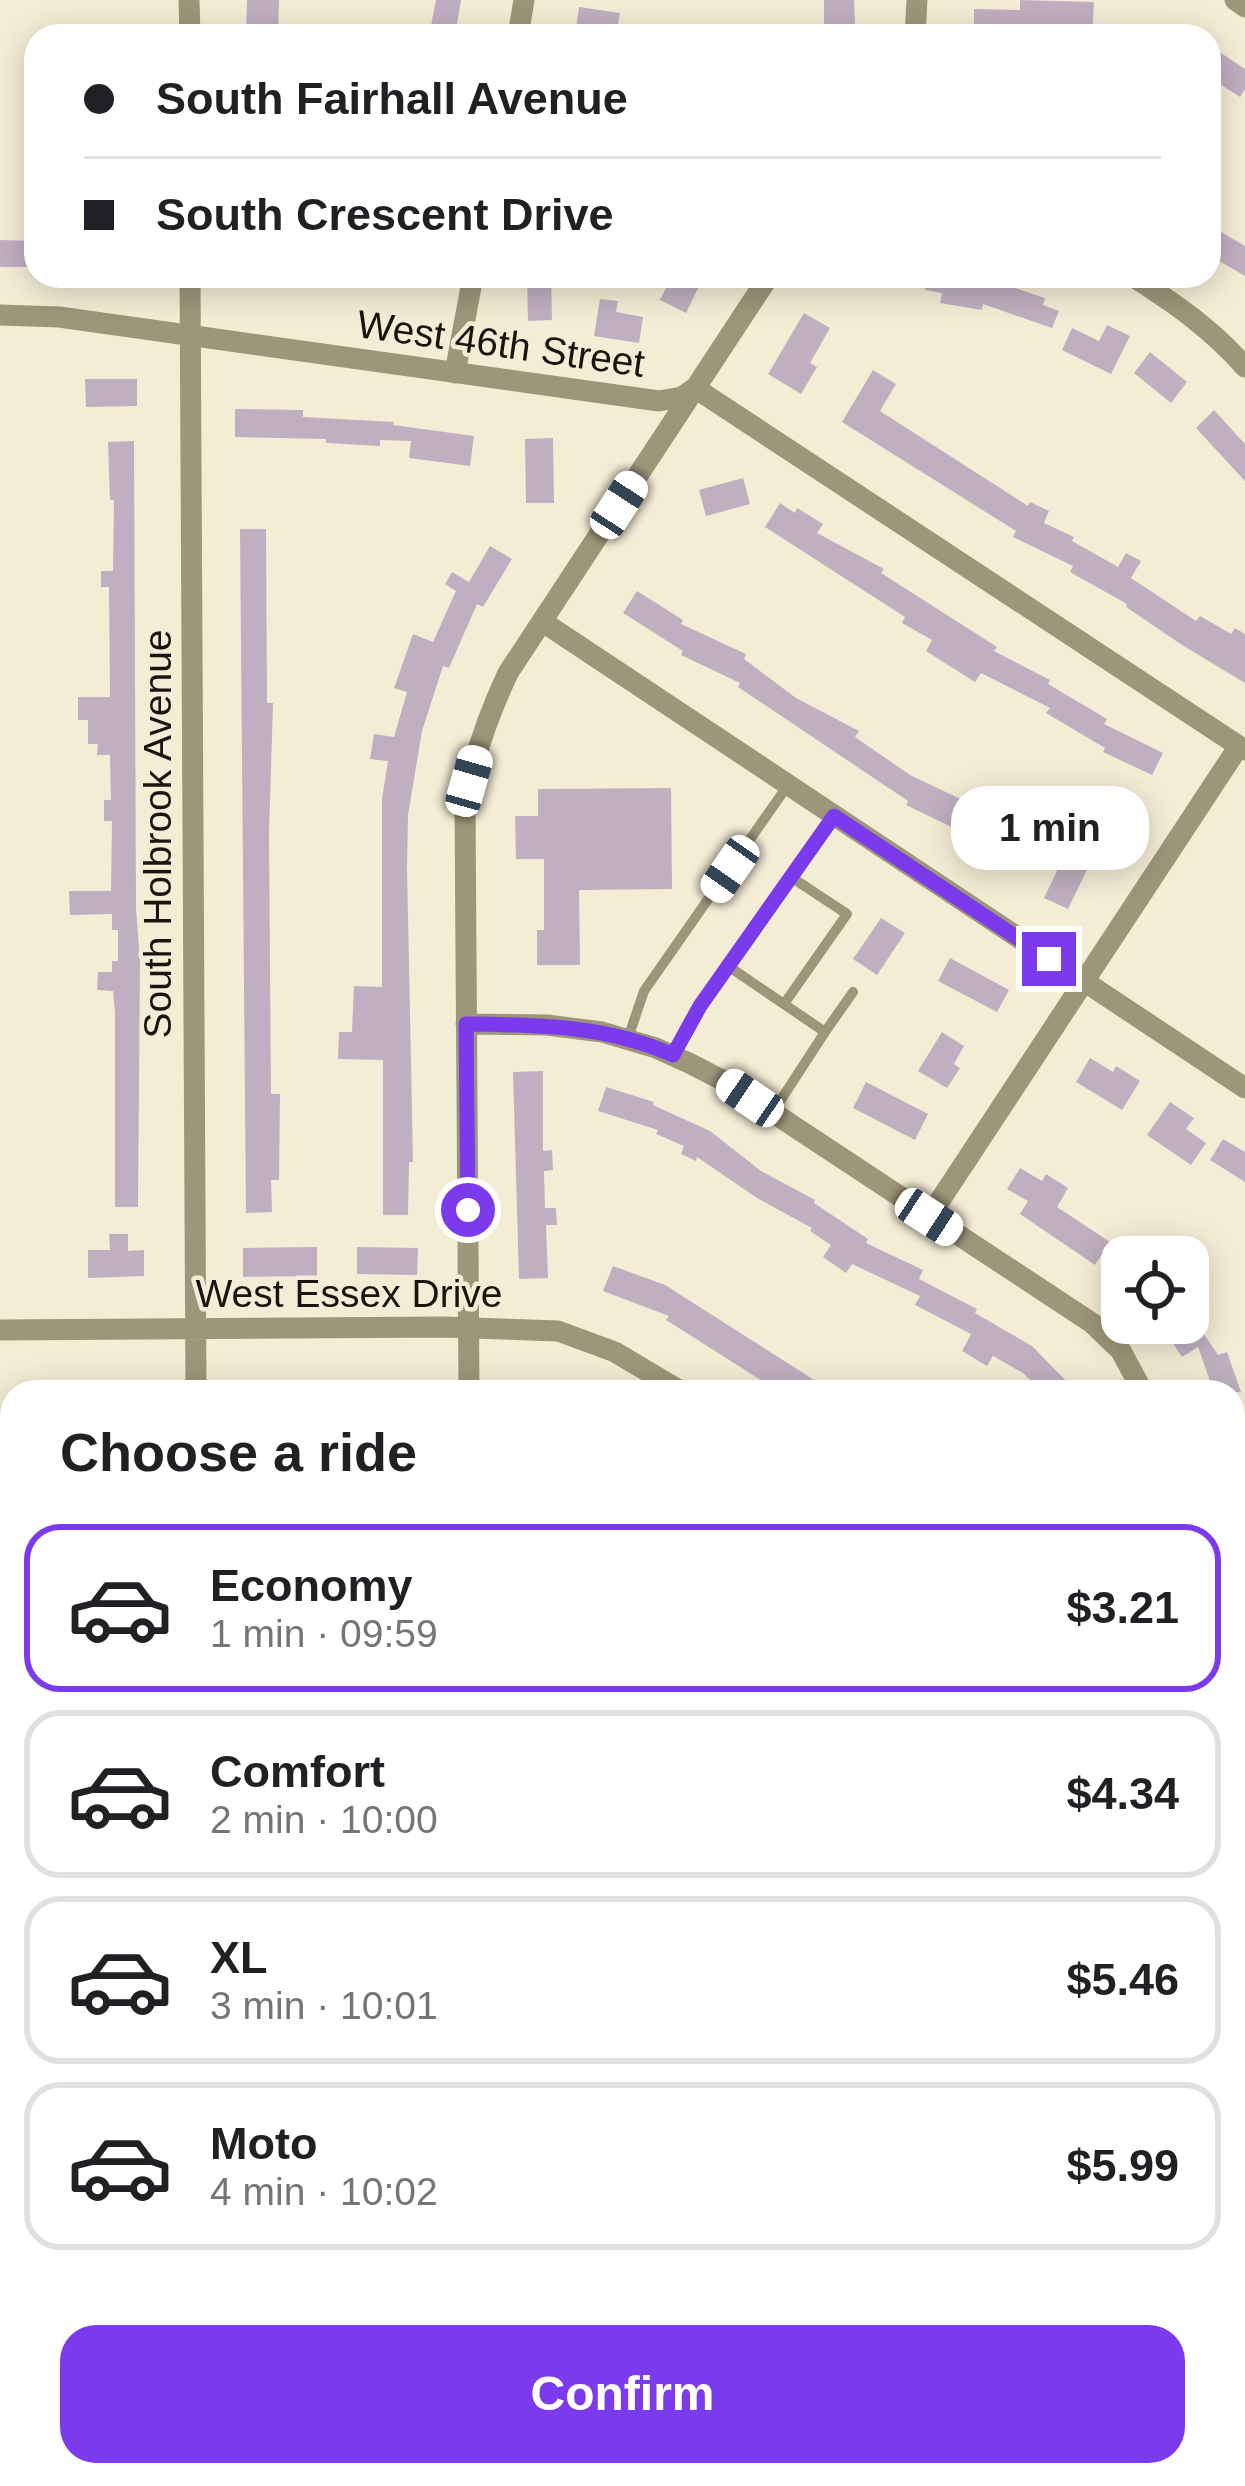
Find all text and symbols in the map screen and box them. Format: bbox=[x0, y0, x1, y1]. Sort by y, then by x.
text: South Fairhall Avenue bbox=[156, 73, 628, 124]
text: South Crescent Drive bbox=[156, 189, 614, 240]
street label: West 46th Street bbox=[354, 302, 648, 385]
car bbox=[584, 465, 654, 545]
street label: South Holbrook Avenue bbox=[136, 629, 179, 1039]
car bbox=[442, 741, 496, 821]
callout: 1 min bbox=[950, 785, 1148, 869]
text: 1 min bbox=[999, 806, 1101, 849]
car bbox=[695, 829, 765, 909]
route end bbox=[1022, 932, 1076, 986]
car bbox=[710, 1063, 790, 1133]
car bbox=[889, 1182, 969, 1252]
route start bbox=[441, 1183, 495, 1237]
map controls bbox=[1101, 1236, 1209, 1344]
button: locate bbox=[1101, 1236, 1209, 1344]
street label: West Essex Drive bbox=[195, 1272, 503, 1315]
text: Choose a ride bbox=[60, 1422, 417, 1482]
icon: car bbox=[66, 1554, 174, 1662]
text: Economy bbox=[210, 1560, 413, 1611]
text: $3.21 bbox=[1066, 1582, 1179, 1633]
text: 1 min · 09:59 bbox=[210, 1612, 438, 1655]
icon: car bbox=[66, 1740, 174, 1848]
text: Comfort bbox=[210, 1746, 385, 1797]
text: $4.34 bbox=[1066, 1768, 1179, 1819]
text: 2 min · 10:00 bbox=[210, 1798, 438, 1841]
icon: car bbox=[66, 1926, 174, 2034]
text: XL bbox=[210, 1932, 268, 1983]
text: $5.46 bbox=[1066, 1954, 1179, 2005]
text: 3 min · 10:01 bbox=[210, 1984, 438, 2027]
icon: car bbox=[66, 2112, 174, 2220]
text: Moto bbox=[210, 2118, 317, 2169]
text: $5.99 bbox=[1066, 2140, 1179, 2191]
text: 4 min · 10:02 bbox=[210, 2170, 438, 2213]
button: Confirm bbox=[60, 2325, 1185, 2463]

